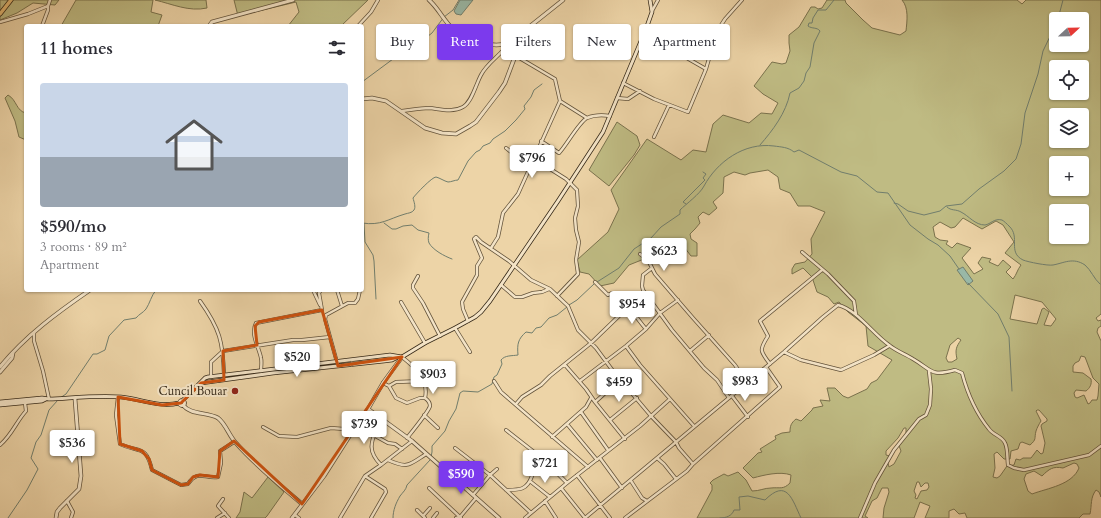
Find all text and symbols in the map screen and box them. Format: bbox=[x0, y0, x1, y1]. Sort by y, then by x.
north arrow bbox=[1049, 12, 1089, 52]
map controls bbox=[1049, 12, 1089, 244]
chip: Buy bbox=[376, 24, 429, 60]
chip: Rent bbox=[437, 24, 493, 60]
chip: Filters bbox=[501, 24, 565, 60]
chip: New bbox=[573, 24, 631, 60]
chip: Apartment bbox=[639, 24, 730, 60]
text: 11 homes bbox=[40, 37, 113, 60]
icon: filters bbox=[326, 37, 348, 59]
button: locate bbox=[1049, 60, 1089, 100]
button: layers bbox=[1049, 108, 1089, 148]
icon: home bbox=[158, 109, 230, 181]
pin: $796 bbox=[508, 145, 556, 179]
text: $796 bbox=[519, 149, 545, 167]
button: + bbox=[1049, 156, 1089, 196]
button: − bbox=[1049, 204, 1089, 244]
text: $590/mo bbox=[40, 215, 106, 238]
text: 3 rooms · 89 m² bbox=[40, 238, 127, 256]
pin: $623 bbox=[640, 238, 688, 272]
text: $623 bbox=[651, 242, 677, 260]
text: Apartment bbox=[40, 256, 99, 274]
pin: $954 bbox=[608, 291, 656, 325]
text: $954 bbox=[619, 295, 645, 313]
pin: $520 bbox=[273, 344, 321, 378]
text: $520 bbox=[284, 348, 310, 366]
one-way arrow bbox=[344, 361, 357, 368]
pin: $903 bbox=[409, 361, 457, 395]
text: $903 bbox=[420, 365, 446, 383]
pin: $983 bbox=[721, 368, 769, 402]
pin: $459 bbox=[595, 369, 643, 403]
text: $983 bbox=[732, 372, 758, 390]
text: $459 bbox=[606, 373, 632, 391]
place label: Cuncil Bouar bbox=[159, 383, 228, 399]
marker: Cuncil Bouar bbox=[230, 386, 240, 396]
pin: $739 bbox=[340, 411, 388, 445]
text: $739 bbox=[351, 415, 377, 433]
pin: $536 bbox=[48, 430, 96, 464]
text: $536 bbox=[59, 434, 85, 452]
pin: $721 bbox=[521, 450, 569, 484]
text: $721 bbox=[532, 454, 558, 472]
pin: $590 bbox=[437, 461, 485, 495]
text: $590 bbox=[448, 465, 474, 483]

